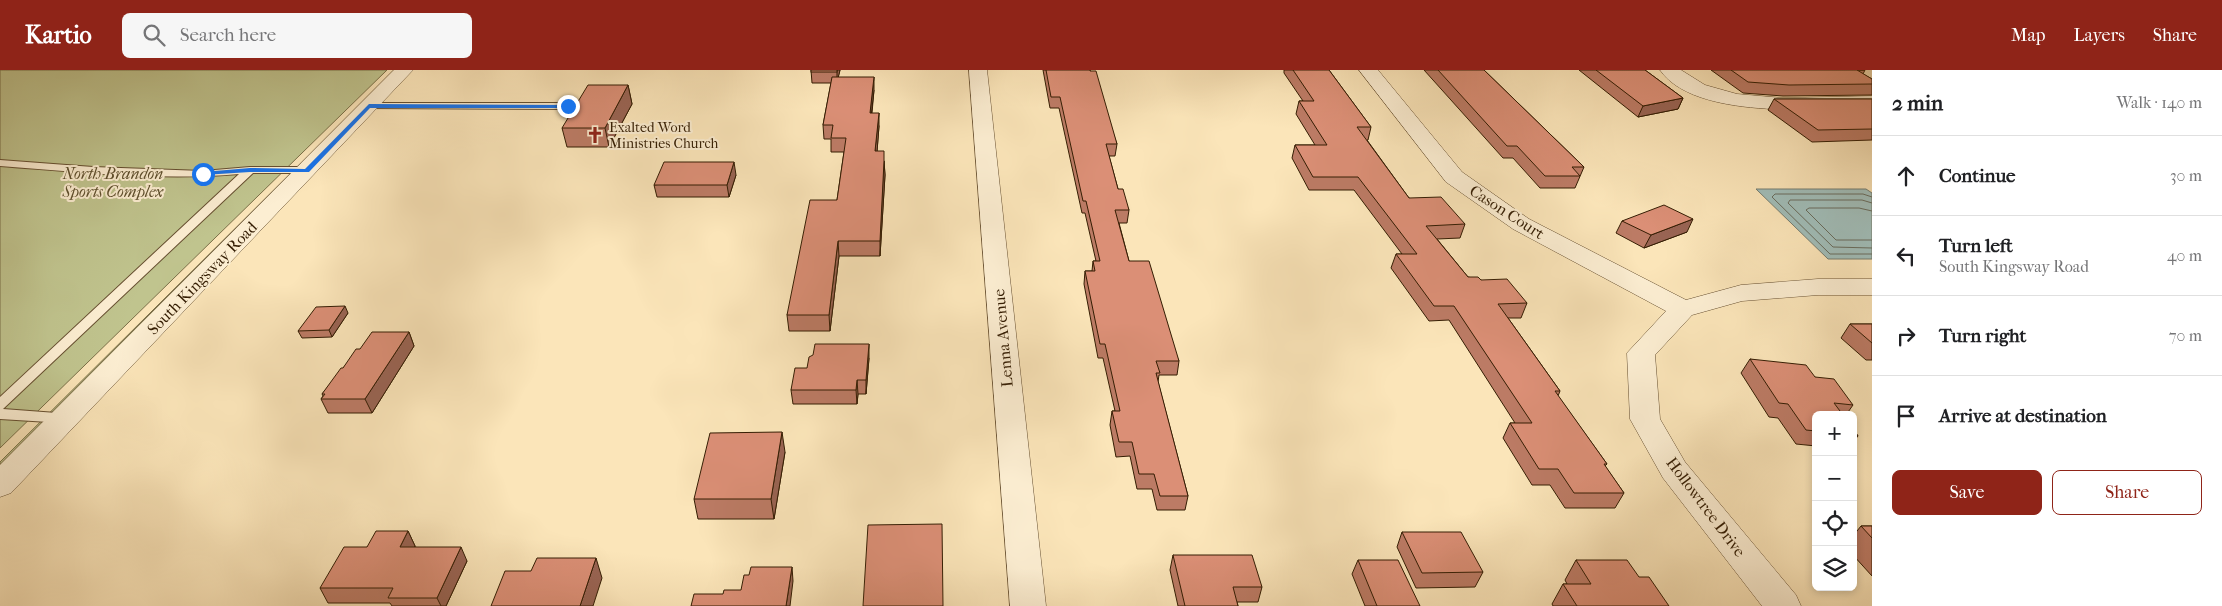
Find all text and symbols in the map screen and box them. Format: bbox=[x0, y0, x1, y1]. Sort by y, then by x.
search box bbox=[122, 13, 472, 58]
text: Kartio bbox=[25, 21, 92, 49]
icon: search bbox=[140, 21, 168, 49]
text: Search here bbox=[180, 24, 276, 46]
text: Map bbox=[2011, 25, 2045, 46]
text: Layers bbox=[2073, 25, 2125, 46]
text: Share bbox=[2153, 25, 2197, 46]
text: 2 min bbox=[1892, 91, 1943, 115]
text: Walk · 140 m bbox=[2117, 93, 2202, 112]
route end bbox=[557, 95, 580, 118]
place label: Exalted Word Ministries Church bbox=[609, 119, 719, 152]
church icon: Exalted Word Ministries Church bbox=[585, 125, 605, 145]
icon: ahead bbox=[1892, 162, 1920, 190]
route start bbox=[192, 163, 215, 186]
park label: North Brandon Sports Complex bbox=[62, 164, 164, 201]
text: Continue bbox=[1939, 165, 2015, 187]
text: 30 m bbox=[2170, 166, 2202, 185]
street label: Cason Court bbox=[1466, 181, 1548, 243]
street label: South Kingsway Road bbox=[143, 217, 261, 339]
text: Turn left bbox=[1939, 235, 2013, 257]
icon: left bbox=[1892, 242, 1920, 270]
text: 40 m bbox=[2167, 246, 2202, 265]
text: South Kingsway Road bbox=[1939, 257, 2089, 276]
street label: Lenna Avenue bbox=[989, 288, 1017, 388]
icon: right bbox=[1892, 322, 1920, 350]
text: Turn right bbox=[1939, 325, 2026, 347]
text: 70 m bbox=[2169, 326, 2202, 345]
icon: arrive bbox=[1892, 402, 1920, 430]
text: Arrive at destination bbox=[1939, 405, 2107, 427]
map controls bbox=[1812, 411, 1857, 591]
button: + bbox=[1812, 411, 1857, 456]
street label: Hollowtree Drive bbox=[1662, 454, 1750, 561]
button: − bbox=[1812, 456, 1857, 501]
button: Save bbox=[1892, 470, 2042, 515]
button: Share bbox=[2052, 470, 2202, 515]
button: locate bbox=[1812, 501, 1857, 546]
button: layers bbox=[1812, 546, 1857, 591]

